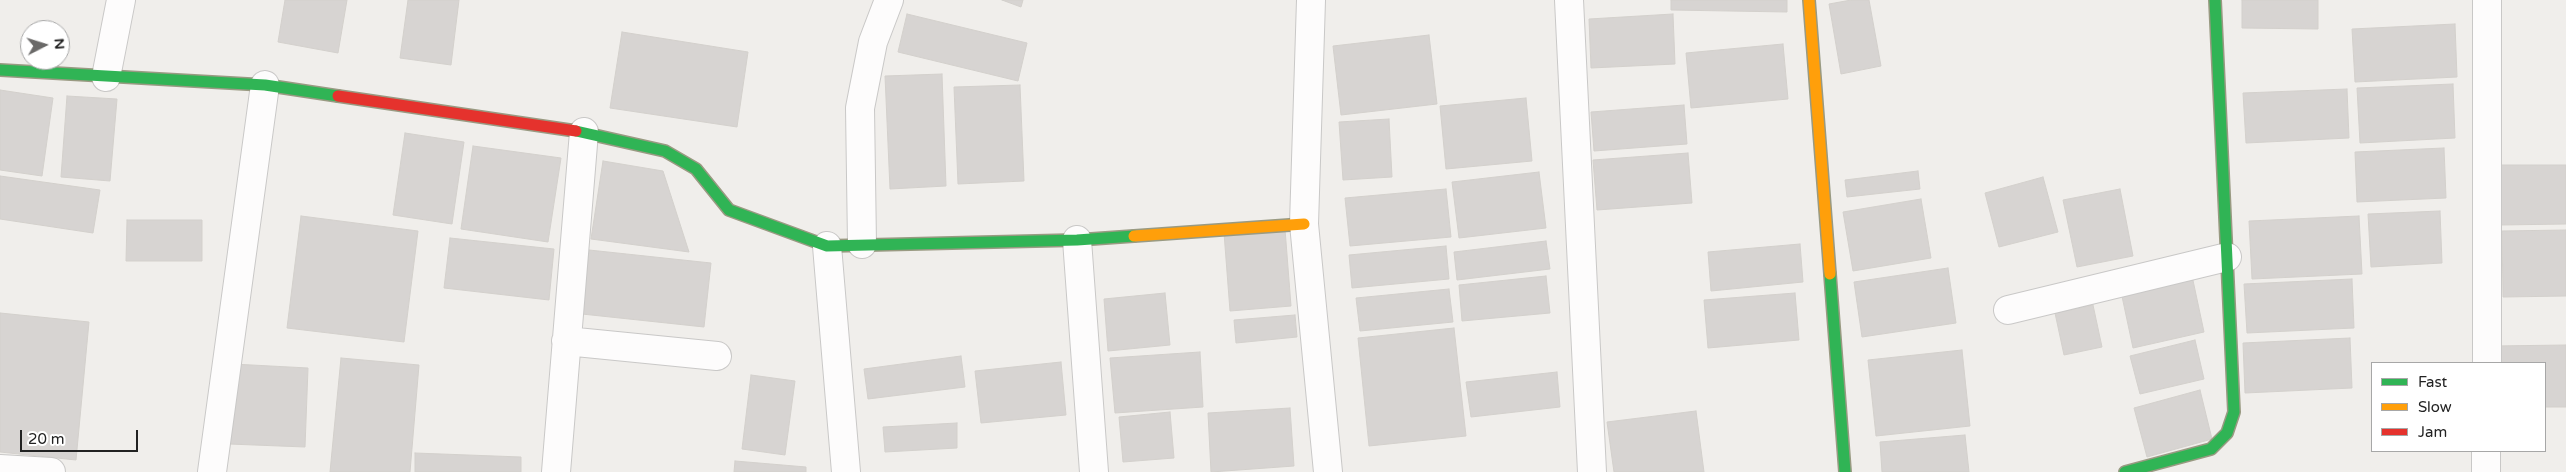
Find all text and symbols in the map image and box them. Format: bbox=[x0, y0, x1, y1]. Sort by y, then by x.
north arrow bbox=[20, 20, 70, 70]
text: N bbox=[50, 37, 68, 50]
legend bbox=[2371, 362, 2546, 452]
text: Fast bbox=[2418, 373, 2447, 391]
text: Slow bbox=[2418, 398, 2452, 416]
scale bar bbox=[22, 420, 140, 452]
text: Jam bbox=[2418, 423, 2447, 441]
text: 20 m bbox=[28, 430, 65, 448]

